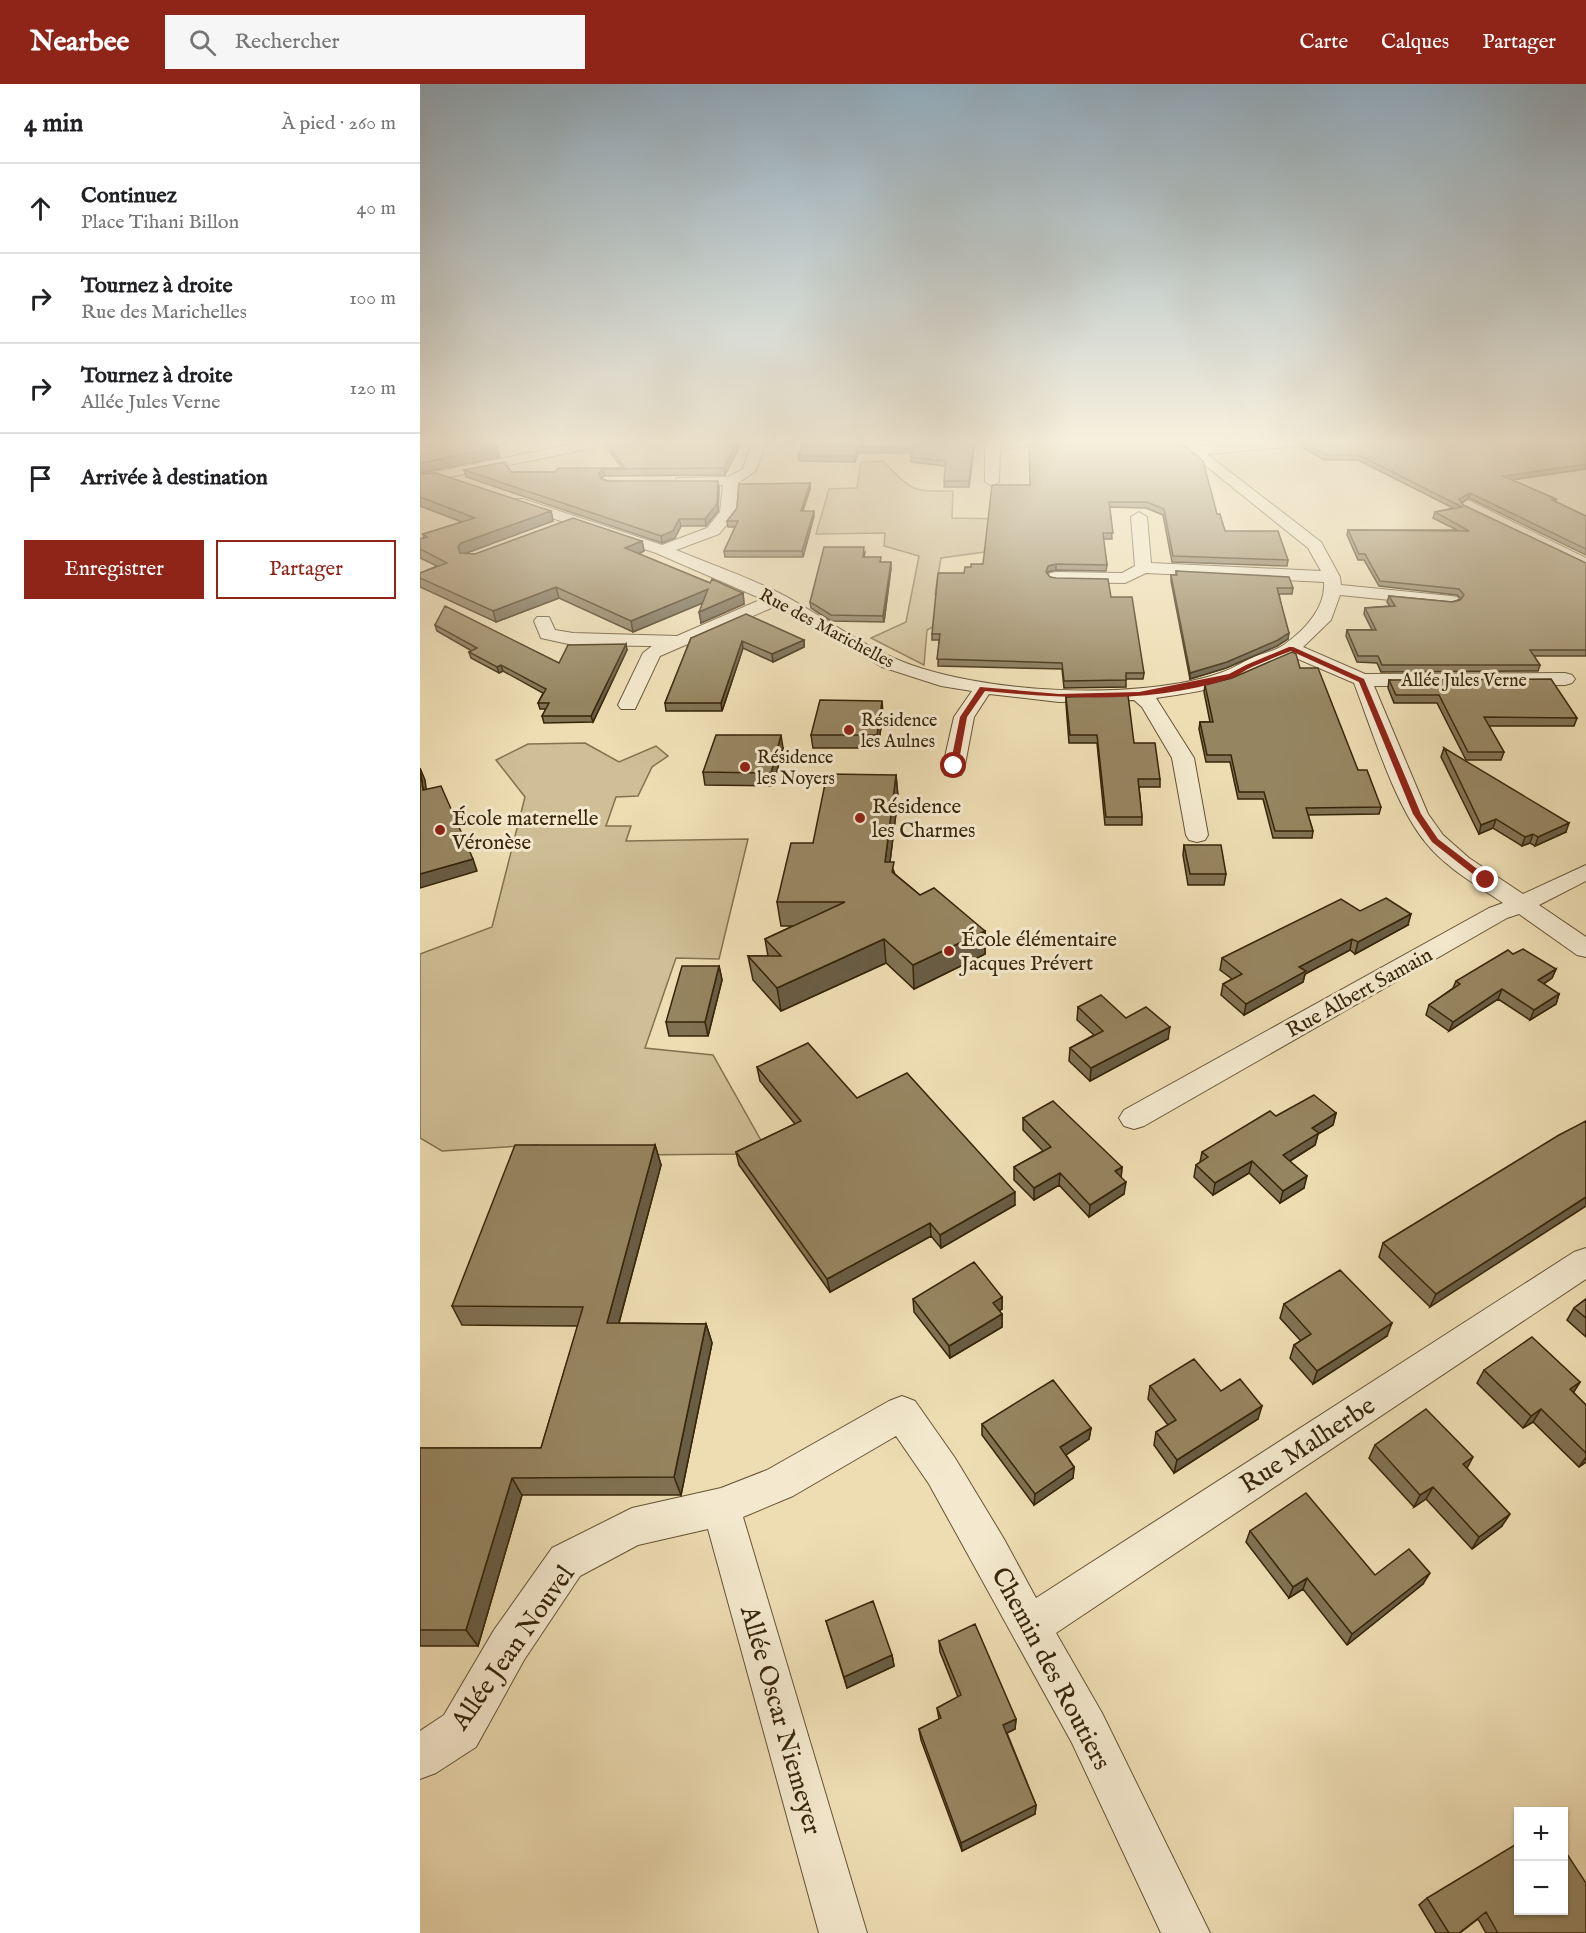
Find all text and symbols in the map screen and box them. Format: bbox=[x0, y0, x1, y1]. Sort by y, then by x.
search box bbox=[165, 15, 585, 69]
text: Nearbee bbox=[30, 25, 129, 60]
icon: search bbox=[186, 26, 219, 59]
text: Rechercher bbox=[234, 28, 340, 56]
text: Carte bbox=[1299, 29, 1348, 56]
text: Calques bbox=[1381, 29, 1449, 56]
text: Partager bbox=[1482, 29, 1556, 56]
text: 4 min bbox=[24, 107, 83, 140]
text: À pied · 260 m bbox=[282, 111, 396, 136]
text: Continuez bbox=[81, 182, 177, 210]
icon: ahead bbox=[24, 192, 57, 225]
text: 40 m bbox=[357, 196, 396, 221]
text: Place Tihani Billon bbox=[81, 210, 239, 235]
text: Tournez à droite bbox=[81, 272, 232, 300]
icon: right bbox=[24, 282, 57, 315]
text: 100 m bbox=[349, 286, 396, 311]
text: Rue des Marichelles bbox=[81, 300, 247, 325]
text: Tournez à droite bbox=[81, 362, 232, 390]
icon: right bbox=[24, 372, 57, 405]
text: 120 m bbox=[350, 376, 396, 401]
text: Allée Jules Verne bbox=[81, 390, 220, 415]
icon: arrive bbox=[24, 462, 57, 495]
text: Arrivée à destination bbox=[81, 464, 268, 492]
button: Enregistrer bbox=[24, 540, 204, 599]
button: Partager bbox=[216, 540, 396, 599]
street label: Rue des Marichelles bbox=[755, 584, 898, 674]
street label: Allée Jules Verne bbox=[1400, 670, 1527, 693]
place label: Résidence les Aulnes bbox=[861, 710, 937, 754]
marker: Résidence les Aulnes bbox=[842, 723, 856, 737]
place label: Résidence les Noyers bbox=[757, 747, 835, 791]
route start bbox=[940, 752, 966, 778]
marker: Résidence les Noyers bbox=[738, 760, 752, 774]
place label: Résidence les Charmes bbox=[872, 794, 975, 845]
place label: École maternelle Véronèse bbox=[451, 805, 599, 857]
marker: Résidence les Charmes bbox=[853, 811, 867, 825]
marker: École maternelle Véronèse bbox=[433, 823, 447, 837]
route end bbox=[1472, 866, 1498, 892]
place label: École élémentaire Jacques Prévert bbox=[959, 926, 1117, 978]
street label: Rue Albert Samain bbox=[1282, 942, 1438, 1045]
marker: École élémentaire Jacques Prévert bbox=[942, 944, 956, 958]
street label: Rue Malherbe bbox=[1234, 1389, 1382, 1501]
street label: Allée Jean Nouvel bbox=[444, 1558, 583, 1737]
street label: Chemin des Routiers bbox=[983, 1562, 1118, 1776]
street label: Allée Oscar Niemeyer bbox=[732, 1601, 829, 1839]
map controls bbox=[1514, 1807, 1568, 1915]
button: + bbox=[1514, 1807, 1568, 1861]
button: − bbox=[1514, 1861, 1568, 1915]

